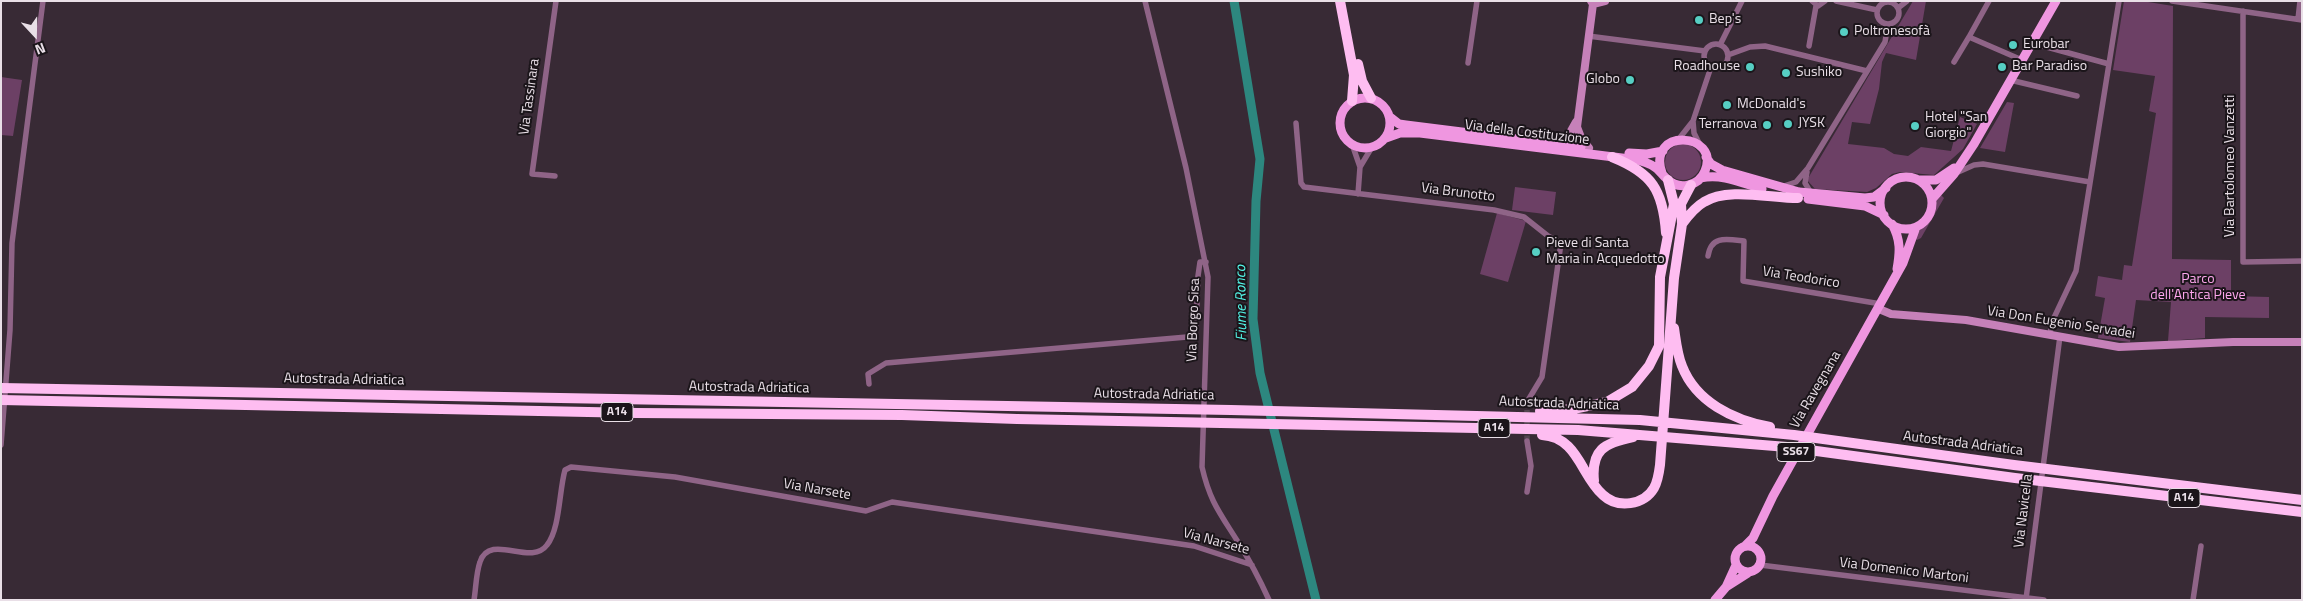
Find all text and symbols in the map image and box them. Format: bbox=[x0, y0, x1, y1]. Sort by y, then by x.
north arrow bbox=[10, 10, 60, 60]
place label: Bep's bbox=[1709, 12, 1741, 28]
marker: Bep's bbox=[1693, 14, 1705, 26]
place label: Poltronesofà bbox=[1854, 24, 1930, 40]
marker: Poltronesofà bbox=[1838, 26, 1850, 38]
place label: Eurobar bbox=[2023, 37, 2069, 53]
text: N bbox=[32, 38, 49, 61]
marker: Eurobar bbox=[2007, 39, 2019, 51]
street label: Via Tassinara bbox=[516, 58, 544, 136]
place label: Roadhouse bbox=[1674, 59, 1740, 75]
place label: Bar Paradiso bbox=[2012, 59, 2087, 75]
marker: Roadhouse bbox=[1744, 61, 1756, 73]
marker: Bar Paradiso bbox=[1996, 61, 2008, 73]
place label: Sushiko bbox=[1796, 65, 1842, 81]
marker: Sushiko bbox=[1780, 67, 1792, 79]
place label: Globo bbox=[1586, 72, 1620, 88]
marker: Globo bbox=[1624, 74, 1636, 86]
street label: Via Bartolomeo Vanzetti bbox=[2223, 95, 2239, 237]
place label: McDonald's bbox=[1737, 97, 1806, 113]
marker: McDonald's bbox=[1721, 99, 1733, 111]
place label: Hotel "San Giorgio" bbox=[1925, 110, 1987, 142]
place label: JYSK bbox=[1798, 116, 1825, 132]
street label: Via della Costituzione bbox=[1464, 117, 1590, 149]
place label: Terranova bbox=[1699, 117, 1757, 133]
marker: JYSK bbox=[1782, 118, 1794, 130]
marker: Terranova bbox=[1761, 119, 1773, 131]
marker: Hotel "San Giorgio" bbox=[1909, 120, 1921, 132]
street label: Via Brunotto bbox=[1420, 180, 1496, 206]
place label: Pieve di Santa Maria in Acquedotto bbox=[1546, 236, 1665, 268]
marker: Pieve di Santa Maria in Acquedotto bbox=[1530, 246, 1542, 258]
street label: Via Teodorico bbox=[1761, 264, 1841, 292]
water label: Fiume Ronco bbox=[1232, 265, 1252, 341]
park label: Parco dell'Antica Pieve bbox=[2150, 272, 2246, 304]
street label: Via Borgo Sisa bbox=[1184, 278, 1204, 362]
street label: Via Don Eugenio Servadei bbox=[1986, 303, 2136, 343]
street label: Via Ravegnana bbox=[1787, 348, 1845, 432]
street label: Autostrada Adriatica bbox=[284, 371, 404, 389]
street label: Autostrada Adriatica bbox=[689, 379, 809, 397]
street label: Autostrada Adriatica bbox=[1094, 386, 1214, 404]
street label: Autostrada Adriatica bbox=[1498, 394, 1620, 414]
road number: A14 bbox=[601, 402, 633, 422]
road number: A14 bbox=[1478, 418, 1510, 438]
street label: Autostrada Adriatica bbox=[1902, 428, 2024, 460]
road number: SS67 bbox=[1777, 442, 1815, 462]
street label: Via Navicella bbox=[2011, 473, 2037, 549]
street label: Via Narsete bbox=[782, 476, 852, 504]
road number: A14 bbox=[2168, 488, 2200, 508]
street label: Via Narsete bbox=[1181, 525, 1251, 559]
street label: Via Domenico Martoni bbox=[1838, 555, 1970, 587]

